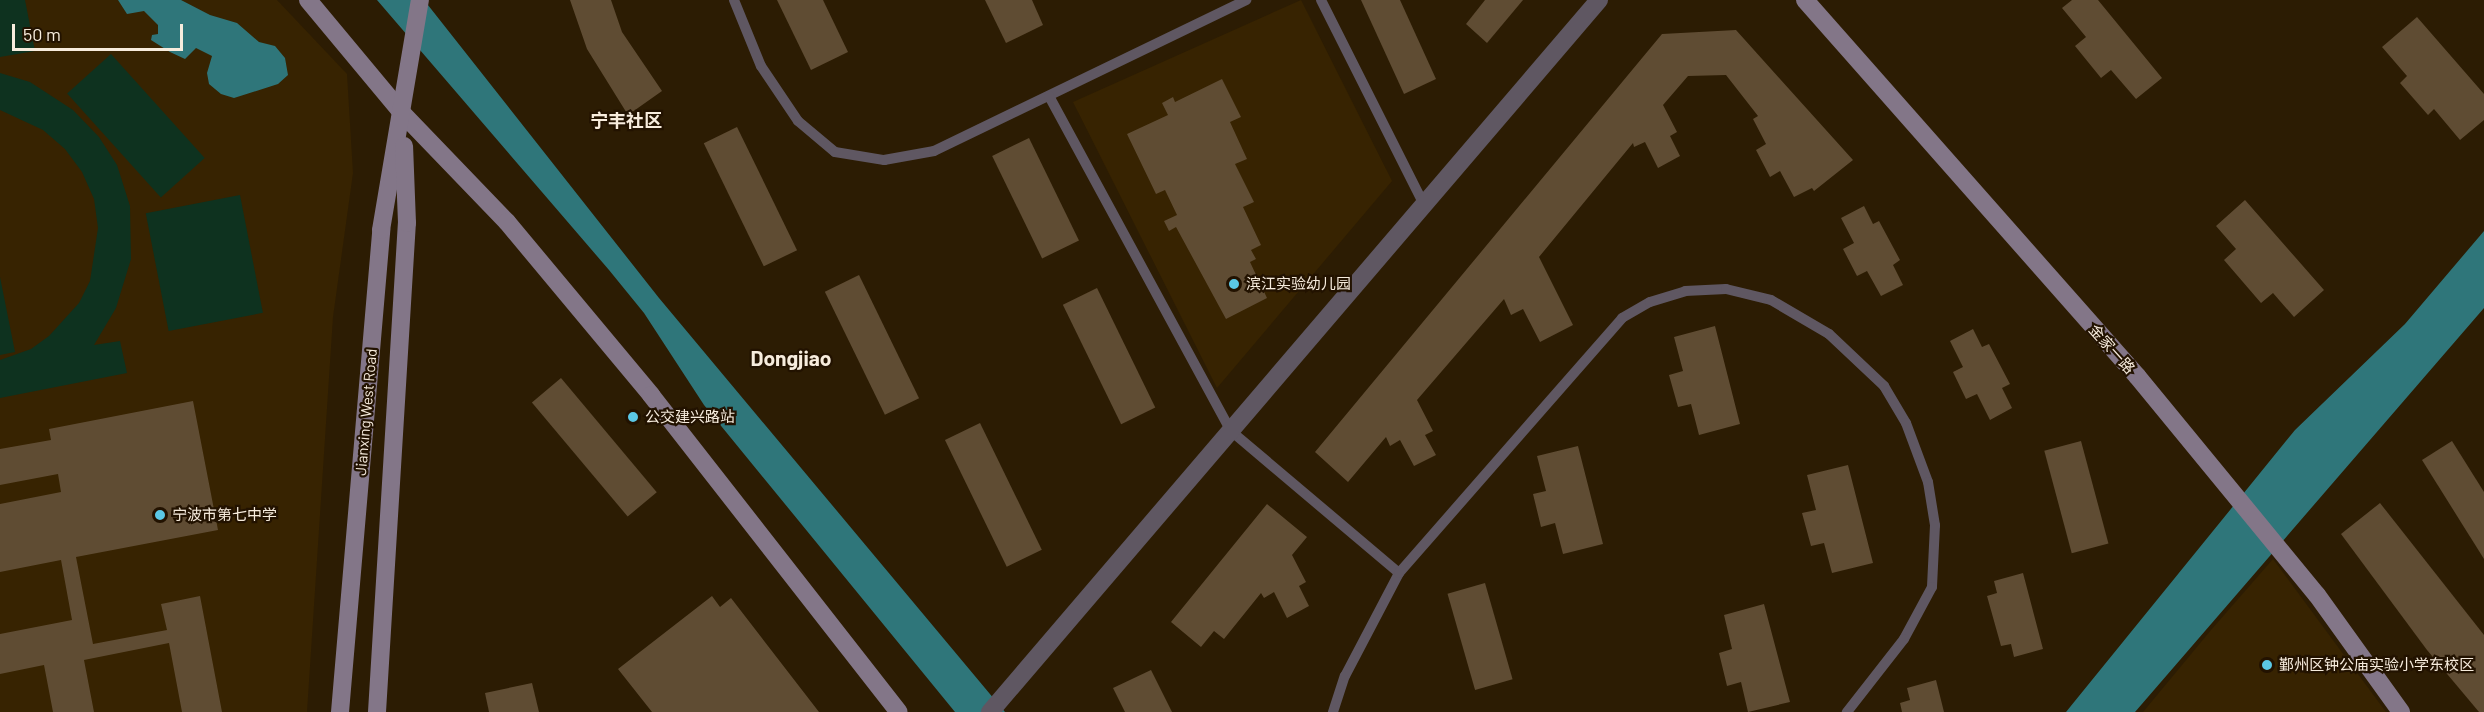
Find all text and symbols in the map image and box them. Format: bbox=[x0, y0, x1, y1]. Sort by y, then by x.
scale bar bbox=[15, 12, 186, 50]
text: 50 m bbox=[23, 23, 61, 45]
district label: 宁丰社区 bbox=[590, 109, 662, 131]
place label: 滨江实验幼儿园 bbox=[1246, 275, 1351, 293]
marker: 滨江实验幼儿园 bbox=[1227, 277, 1241, 291]
street label: 金家一路 bbox=[2085, 321, 2139, 377]
district label: Dongjiao bbox=[750, 345, 832, 371]
street label: Jianxing West Road bbox=[351, 348, 381, 476]
place label: 公交建兴路站 bbox=[645, 408, 735, 426]
marker: 公交建兴路站 bbox=[626, 410, 640, 424]
place label: 宁波市第七中学 bbox=[172, 506, 277, 524]
marker: 宁波市第七中学 bbox=[153, 508, 167, 522]
place label: 鄞州区钟公庙实验小学东校区 bbox=[2279, 656, 2474, 674]
marker: 鄞州区钟公庙实验小学东校区 bbox=[2260, 658, 2274, 672]

